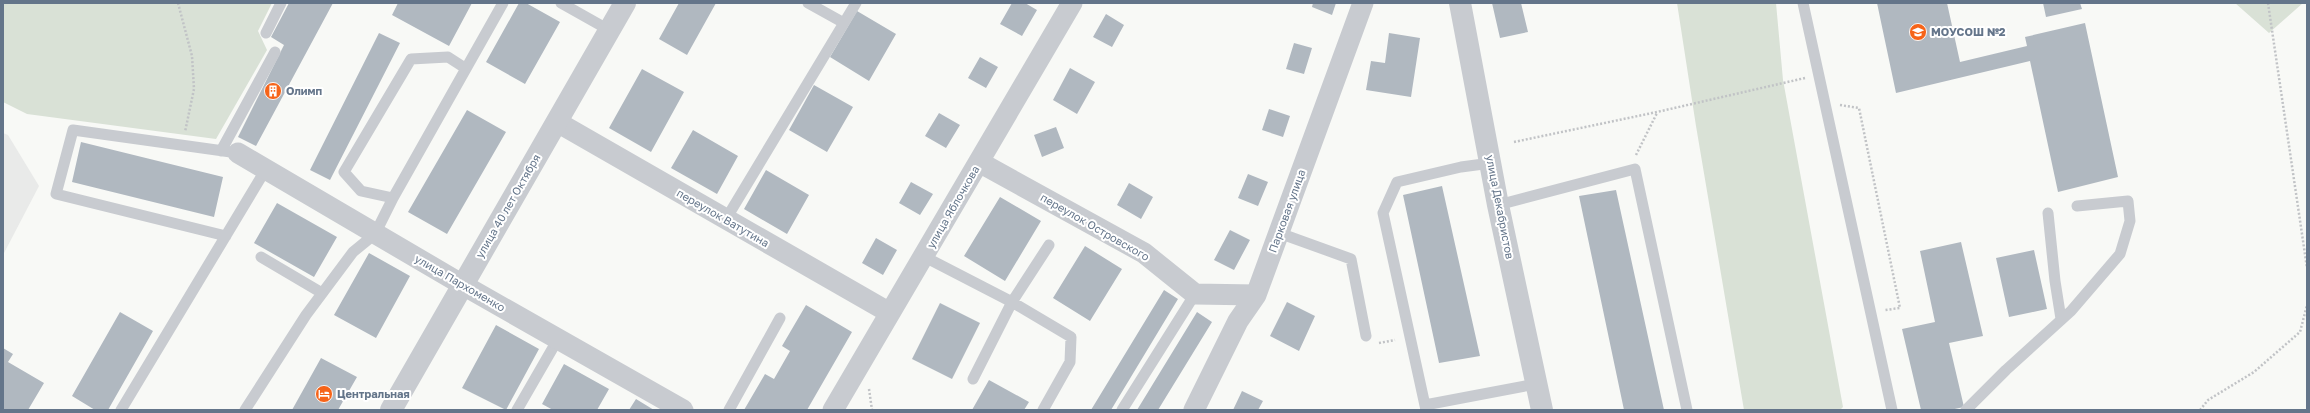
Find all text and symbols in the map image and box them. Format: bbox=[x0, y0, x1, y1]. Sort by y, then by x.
school or university icon: МОУСОШ №2 bbox=[1908, 22, 1928, 42]
place label: МОУСОШ №2 bbox=[1931, 25, 2006, 38]
building icon: Олимп bbox=[263, 81, 283, 101]
place label: Олимп bbox=[286, 84, 322, 97]
street label: улица 40 лет Октября bbox=[473, 152, 543, 260]
street label: улица Декабристов bbox=[1484, 154, 1517, 260]
street label: улица Яблочкова bbox=[924, 163, 982, 250]
street label: Парковая улица bbox=[1265, 167, 1308, 254]
street label: переулок Ватутина bbox=[675, 186, 772, 249]
street label: переулок Островского bbox=[1039, 190, 1152, 263]
street label: улица Пархоменко bbox=[413, 251, 508, 314]
hotel icon: Центральная bbox=[314, 384, 334, 404]
place label: Центральная bbox=[337, 387, 410, 400]

